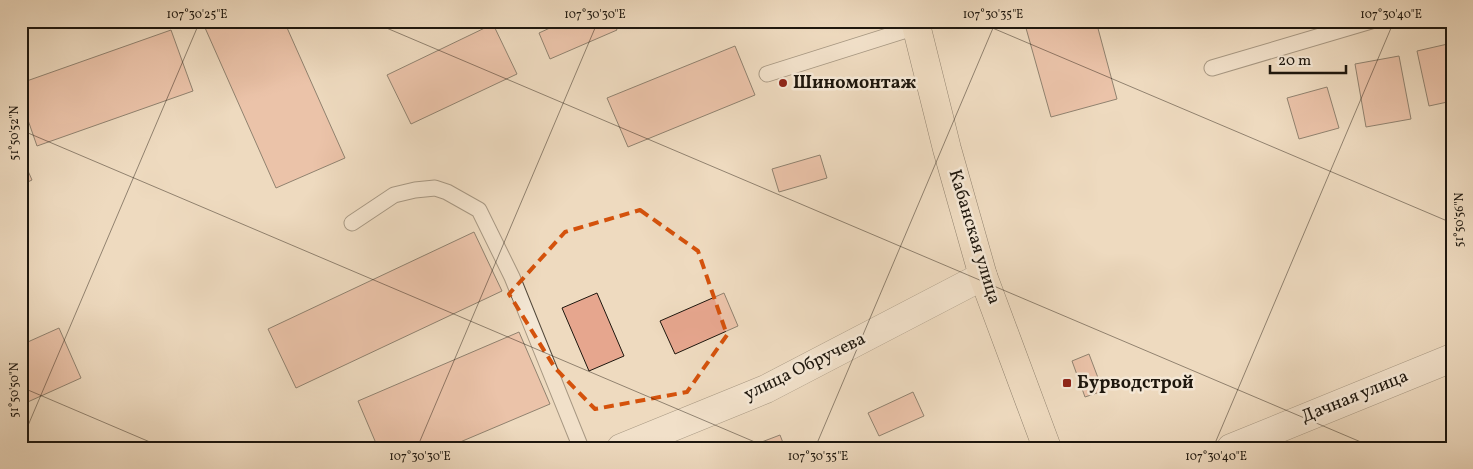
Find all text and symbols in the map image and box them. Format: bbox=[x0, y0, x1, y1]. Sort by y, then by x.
text: 107°30'25"E bbox=[167, 7, 227, 23]
text: 107°30'30"E bbox=[564, 7, 626, 23]
text: 107°30'35"E bbox=[963, 7, 1023, 23]
text: 107°30'40"E bbox=[1360, 7, 1422, 23]
scale bar bbox=[1270, 42, 1347, 74]
text: 20 m bbox=[1278, 51, 1311, 72]
place label: Шиномонтаж bbox=[793, 71, 916, 96]
marker: Шиномонтаж bbox=[777, 77, 789, 89]
text: 51°50'52"N bbox=[7, 106, 23, 160]
street label: Кабанская улица bbox=[942, 167, 1006, 308]
text: 51°50'56"N bbox=[1452, 193, 1468, 247]
street label: улица Обручева bbox=[740, 327, 870, 407]
text: 51°50'50"N bbox=[7, 362, 23, 418]
street label: Дачная улица bbox=[1298, 364, 1412, 430]
place label: Бурводстрой bbox=[1077, 371, 1193, 396]
marker: Бурводстрой bbox=[1061, 377, 1073, 389]
text: 107°30'30"E bbox=[389, 449, 451, 465]
text: 107°30'35"E bbox=[788, 449, 848, 465]
text: 107°30'40"E bbox=[1185, 449, 1247, 465]

